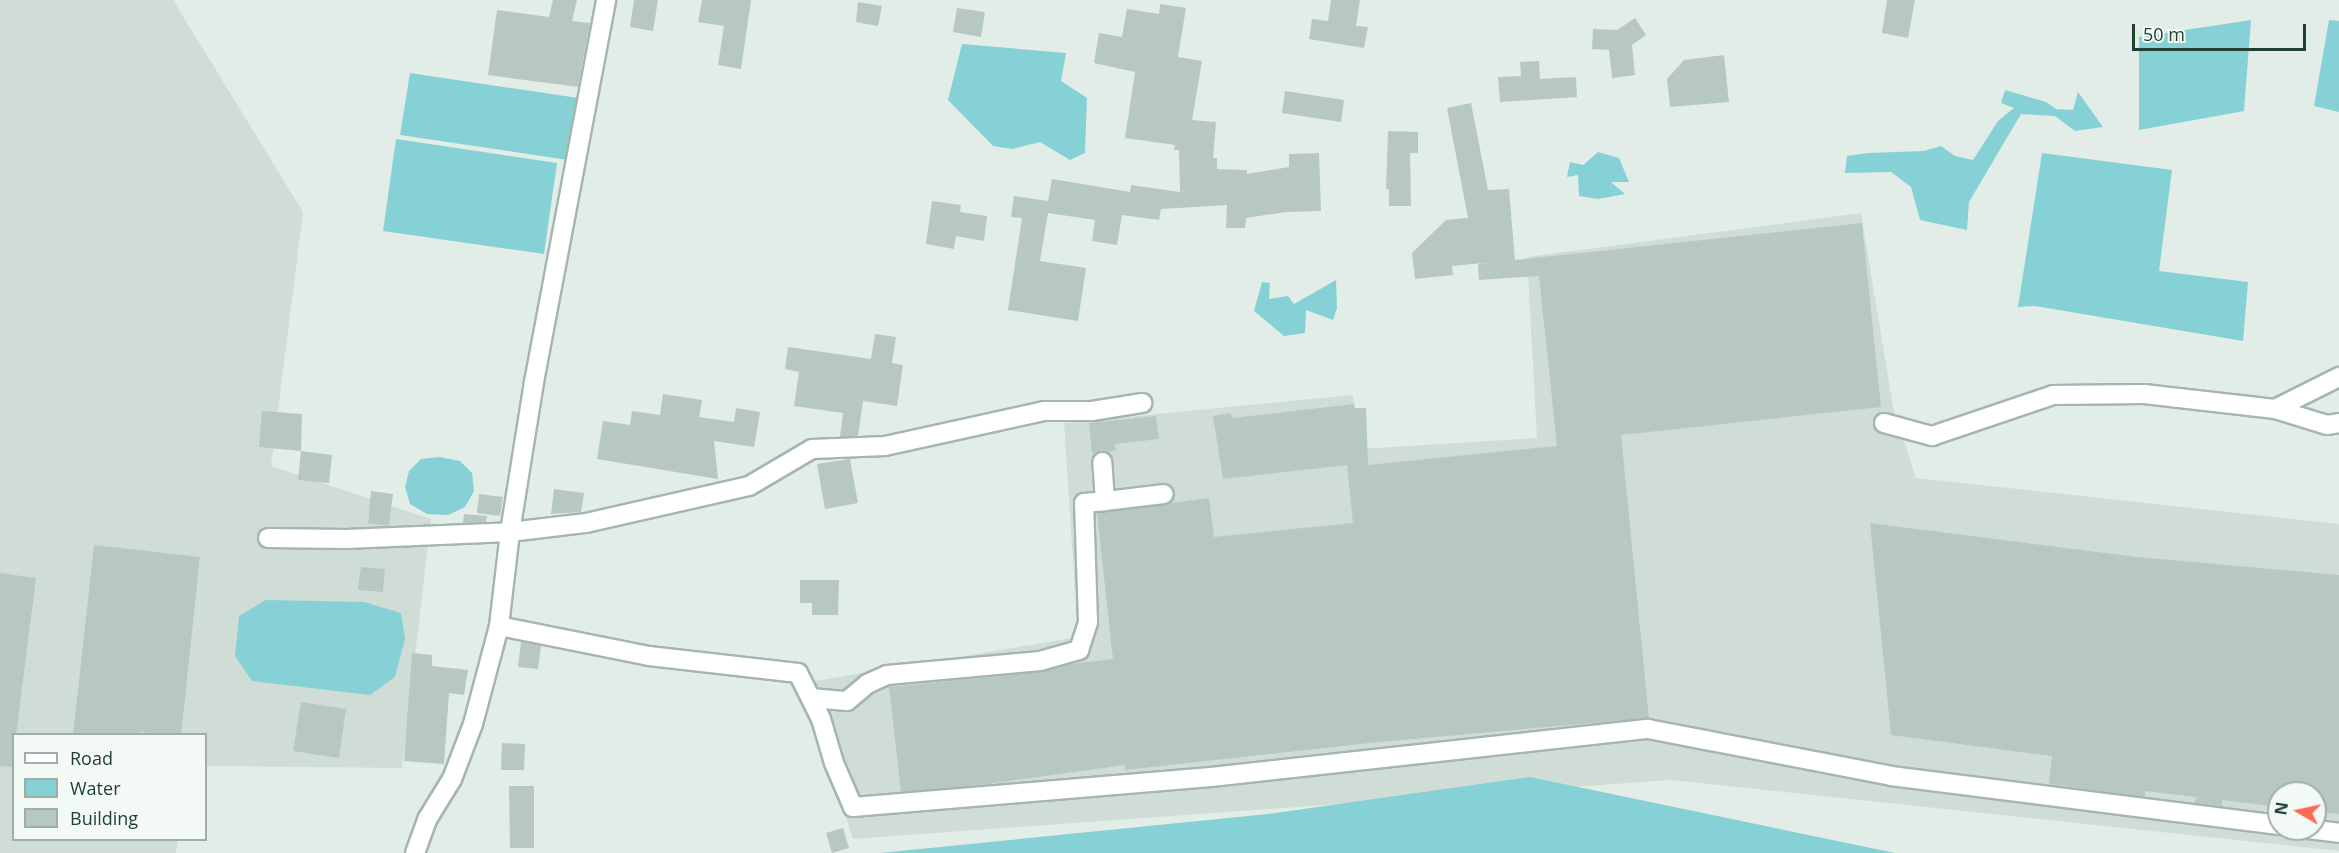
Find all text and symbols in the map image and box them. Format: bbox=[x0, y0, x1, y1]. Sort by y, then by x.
scale bar bbox=[2135, 12, 2309, 50]
text: 50 m bbox=[2143, 22, 2185, 46]
legend bbox=[12, 733, 207, 841]
text: Road bbox=[70, 746, 113, 770]
text: Water bbox=[70, 776, 121, 800]
north arrow bbox=[2267, 781, 2327, 841]
text: N bbox=[2269, 800, 2293, 817]
text: Building bbox=[70, 806, 138, 830]

